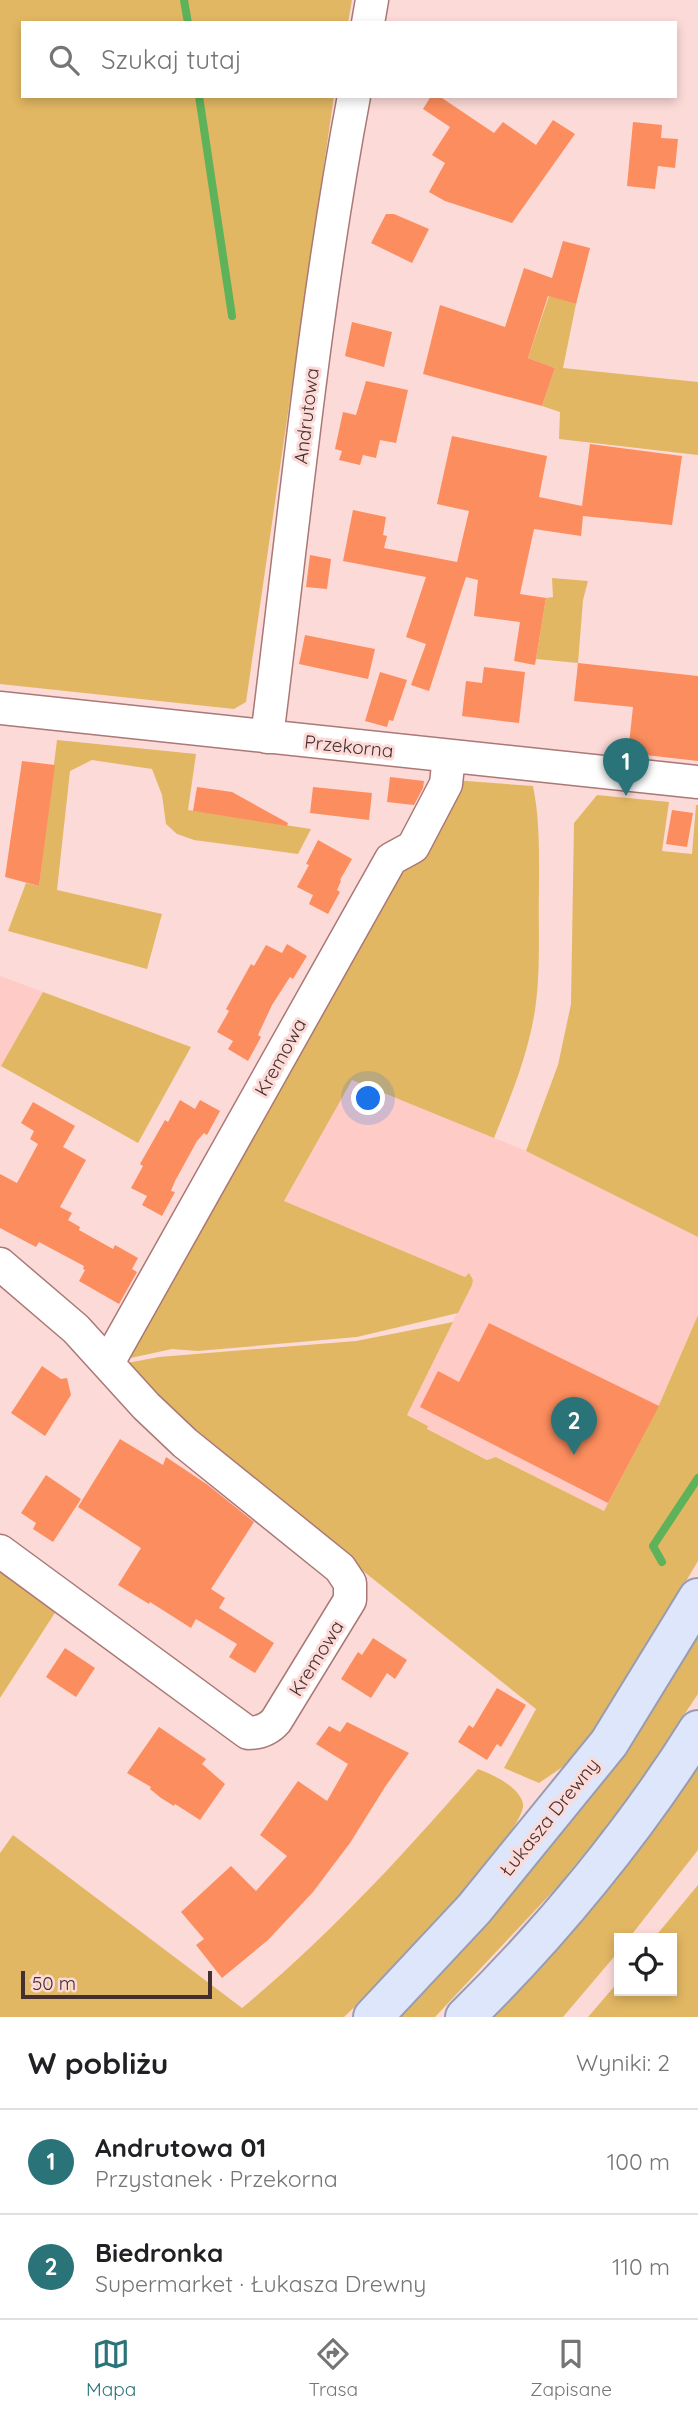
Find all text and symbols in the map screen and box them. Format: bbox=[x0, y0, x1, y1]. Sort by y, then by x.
search box bbox=[21, 21, 677, 98]
icon: search bbox=[45, 41, 83, 79]
text: Szukaj tutaj bbox=[101, 43, 242, 76]
street label: Andrutowa bbox=[288, 367, 324, 465]
street label: Przekorna bbox=[303, 729, 395, 763]
pin: 1 bbox=[603, 738, 649, 796]
street label: Kremowa bbox=[249, 1014, 311, 1100]
your location bbox=[351, 1081, 385, 1115]
pin: 2 bbox=[551, 1397, 597, 1455]
street label: Kremowa bbox=[283, 1616, 349, 1700]
street label: Łukasza Drewny bbox=[494, 1753, 604, 1881]
map controls bbox=[614, 1933, 677, 1996]
button: locate bbox=[614, 1933, 677, 1996]
scale bar bbox=[21, 1968, 212, 2000]
text: 50 m bbox=[32, 1971, 76, 1995]
text: W pobliżu bbox=[28, 2044, 168, 2082]
text: Wyniki: 2 bbox=[576, 2048, 670, 2077]
text: Andrutowa 01 bbox=[95, 2131, 266, 2164]
text: 1 bbox=[47, 2147, 55, 2176]
text: 100 m bbox=[607, 2147, 670, 2176]
text: Przystanek · Przekorna bbox=[95, 2164, 338, 2193]
text: Biedronka bbox=[95, 2236, 223, 2269]
text: 2 bbox=[44, 2252, 58, 2281]
text: 110 m bbox=[612, 2252, 670, 2281]
text: Supermarket · Łukasza Drewny bbox=[95, 2269, 426, 2298]
tab: Mapa bbox=[86, 2335, 136, 2401]
tab: Trasa bbox=[309, 2335, 358, 2401]
tab: Zapisane bbox=[530, 2335, 612, 2401]

